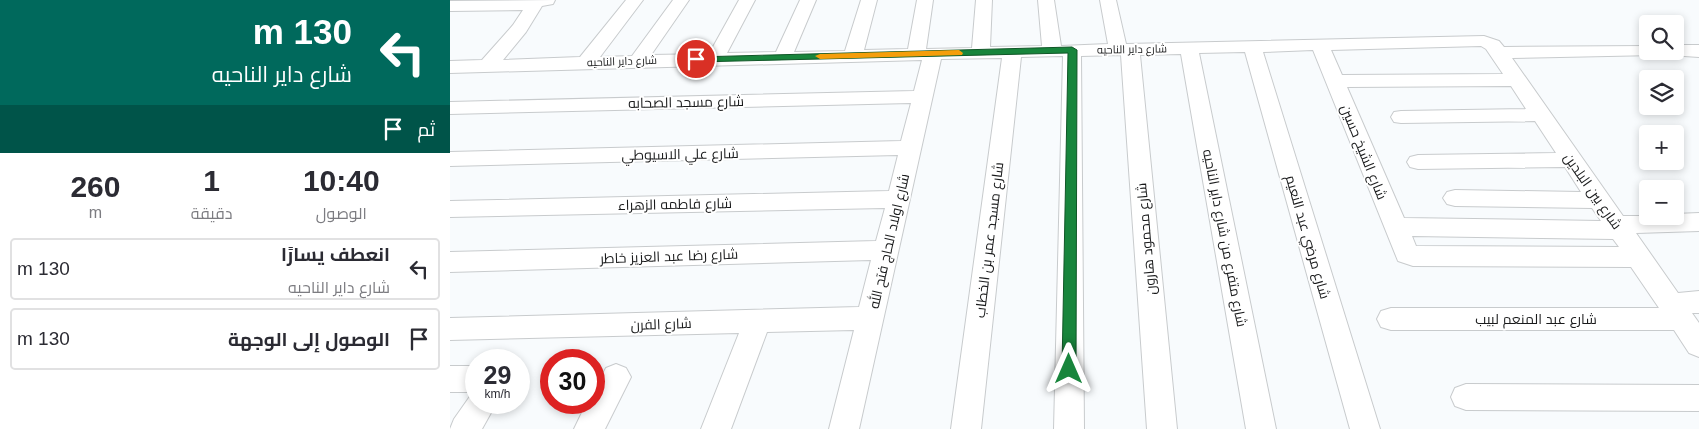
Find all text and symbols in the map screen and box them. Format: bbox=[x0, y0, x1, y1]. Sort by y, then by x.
text: 130 m bbox=[253, 12, 352, 51]
map controls bbox=[1639, 15, 1684, 225]
button: search bbox=[1639, 15, 1684, 60]
icon: left bbox=[370, 20, 435, 85]
pin bbox=[675, 38, 717, 80]
street label: شارع داير الناحيه bbox=[1097, 42, 1167, 58]
icon: arrive bbox=[682, 45, 710, 73]
street label: شارع داير الناحيه bbox=[587, 54, 657, 70]
text: شارع داير الناحيه bbox=[212, 62, 352, 87]
button: layers bbox=[1639, 70, 1684, 115]
street label: شارع مسجد الصحابه bbox=[628, 93, 744, 112]
street label: شارع الشيخ حسين bbox=[1337, 102, 1390, 202]
icon: arrive bbox=[379, 115, 407, 143]
text: ثم bbox=[417, 119, 435, 140]
button: + bbox=[1639, 125, 1684, 170]
street label: شارع علي الاسيوطي bbox=[621, 145, 739, 167]
street label: شارع متفرع من شارع داير الناحيه bbox=[1199, 148, 1250, 328]
street label: شارع بين البلدين bbox=[1560, 150, 1625, 233]
street label: شارع مسجد عمر بن الخطاب bbox=[972, 161, 1007, 319]
text: 1 bbox=[203, 164, 220, 197]
text: 10:40 bbox=[303, 164, 380, 197]
text: 260 bbox=[70, 170, 120, 203]
street label: شارع اولاد الحاج فتح الله bbox=[865, 172, 913, 310]
street label: شارع مرضي عبد النعيم bbox=[1280, 173, 1333, 302]
button: − bbox=[1639, 180, 1684, 225]
street label: شارع محمود هارون bbox=[1133, 182, 1160, 296]
street label: شارع فاطمه الزهراء bbox=[618, 195, 732, 214]
text: m bbox=[89, 204, 102, 221]
text: دقيقة bbox=[191, 205, 232, 222]
text: الوصول bbox=[316, 205, 367, 222]
text: انعطف يسارًا bbox=[281, 244, 390, 265]
street label: شارع رضا عبد العزيز خاطر bbox=[599, 246, 738, 267]
icon: left bbox=[405, 255, 433, 283]
text: 130 m bbox=[17, 258, 70, 279]
text: شارع داير الناحيه bbox=[288, 279, 390, 296]
street label: شارع عبد المنعم لبيب bbox=[1475, 311, 1597, 329]
street label: شارع الفرن bbox=[630, 315, 692, 334]
icon: arrive bbox=[405, 325, 433, 353]
text: 130 m bbox=[17, 328, 70, 349]
text: الوصول إلى الوجهة bbox=[228, 329, 390, 350]
position arrow bbox=[1042, 342, 1094, 394]
speed limit sign: 30 bbox=[540, 349, 605, 414]
text: 29 bbox=[484, 361, 511, 389]
text: km/h bbox=[484, 387, 511, 401]

